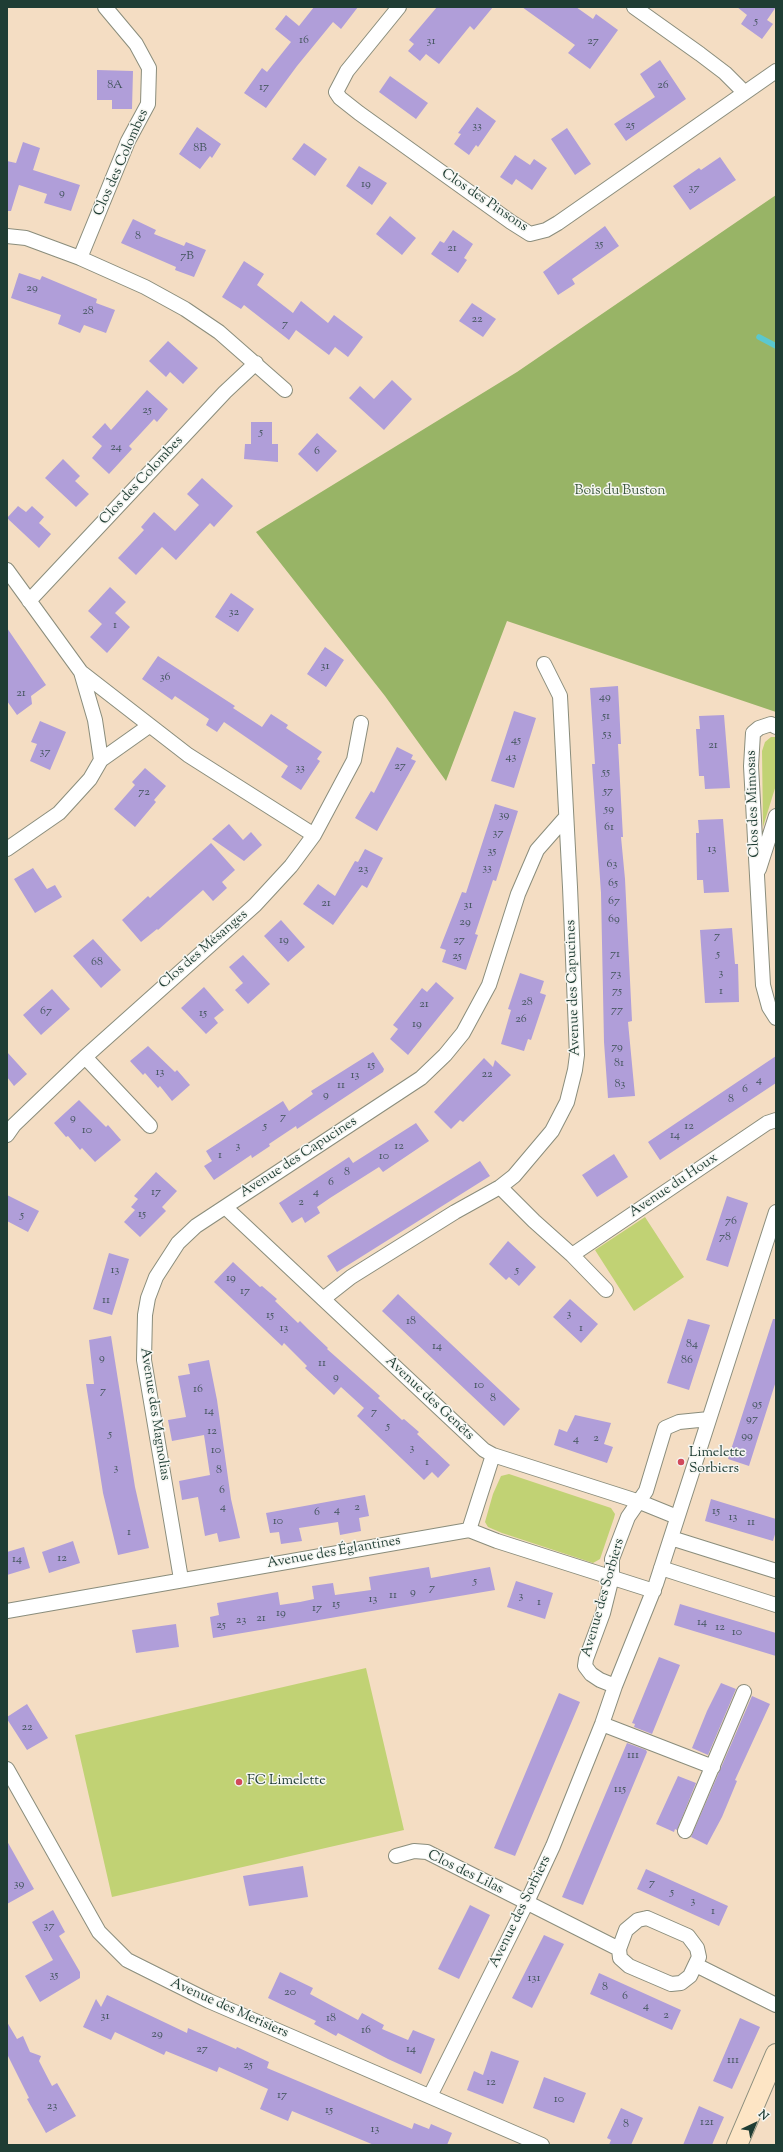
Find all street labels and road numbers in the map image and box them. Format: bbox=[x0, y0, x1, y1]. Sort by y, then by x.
street label: Clos des Colombes bbox=[91, 107, 153, 219]
street label: Clos des Pinsons bbox=[437, 166, 531, 236]
street label: Clos des Colombes bbox=[97, 433, 187, 529]
street label: Clos des Mimosas bbox=[744, 750, 764, 858]
street label: Clos des Mésanges bbox=[156, 907, 252, 993]
street label: Avenue des Capucines bbox=[563, 920, 585, 1056]
street label: Avenue des Capucines bbox=[237, 1114, 361, 1202]
street label: Avenue du Houx bbox=[627, 1150, 721, 1222]
street label: Avenue des Magnolias bbox=[135, 1346, 173, 1482]
street label: Avenue des Genêts bbox=[381, 1354, 477, 1444]
street label: Avenue des Églantines bbox=[266, 1533, 402, 1573]
street label: Avenue des Sorbiers bbox=[579, 1537, 629, 1659]
street label: Clos des Lilas bbox=[424, 1847, 506, 1899]
street label: Avenue des Sorbiers bbox=[487, 1853, 555, 1971]
street label: Avenue des Merisiers bbox=[167, 1975, 291, 2043]

